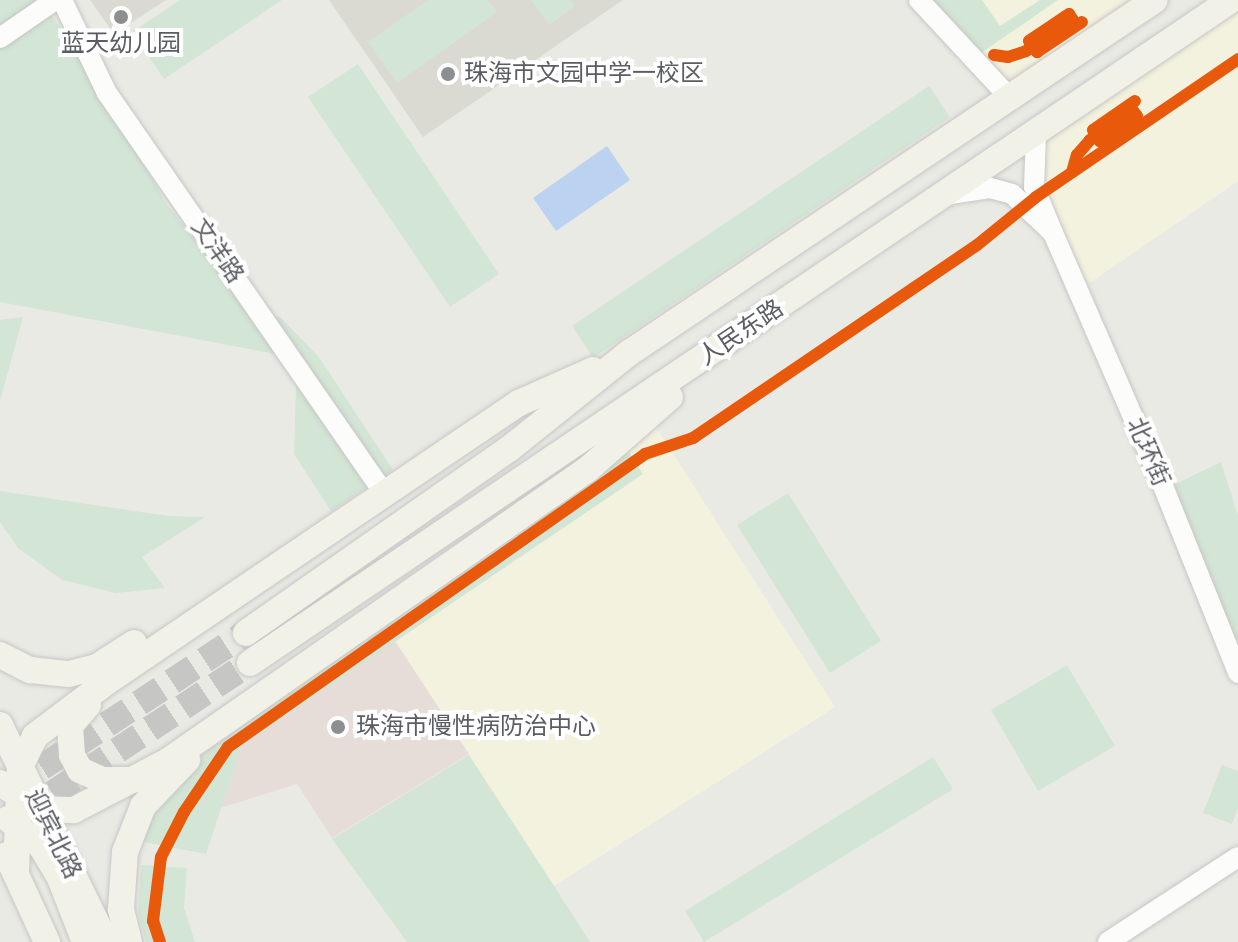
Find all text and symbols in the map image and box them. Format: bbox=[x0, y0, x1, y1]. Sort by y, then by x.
marker: 蓝天幼儿园 bbox=[112, 8, 130, 26]
place label: 蓝天幼儿园 bbox=[61, 30, 181, 58]
place label: 珠海市文园中学一校区 bbox=[464, 60, 704, 88]
marker: 珠海市文园中学一校区 bbox=[439, 65, 457, 83]
street label: 文洋路 bbox=[185, 213, 249, 289]
street label: 人民东路 bbox=[693, 294, 789, 372]
street label: 北环街 bbox=[1121, 413, 1175, 491]
place label: 珠海市慢性病防治中心 bbox=[356, 713, 596, 741]
marker: 珠海市慢性病防治中心 bbox=[327, 716, 349, 738]
street label: 迎宾北路 bbox=[19, 785, 87, 883]

